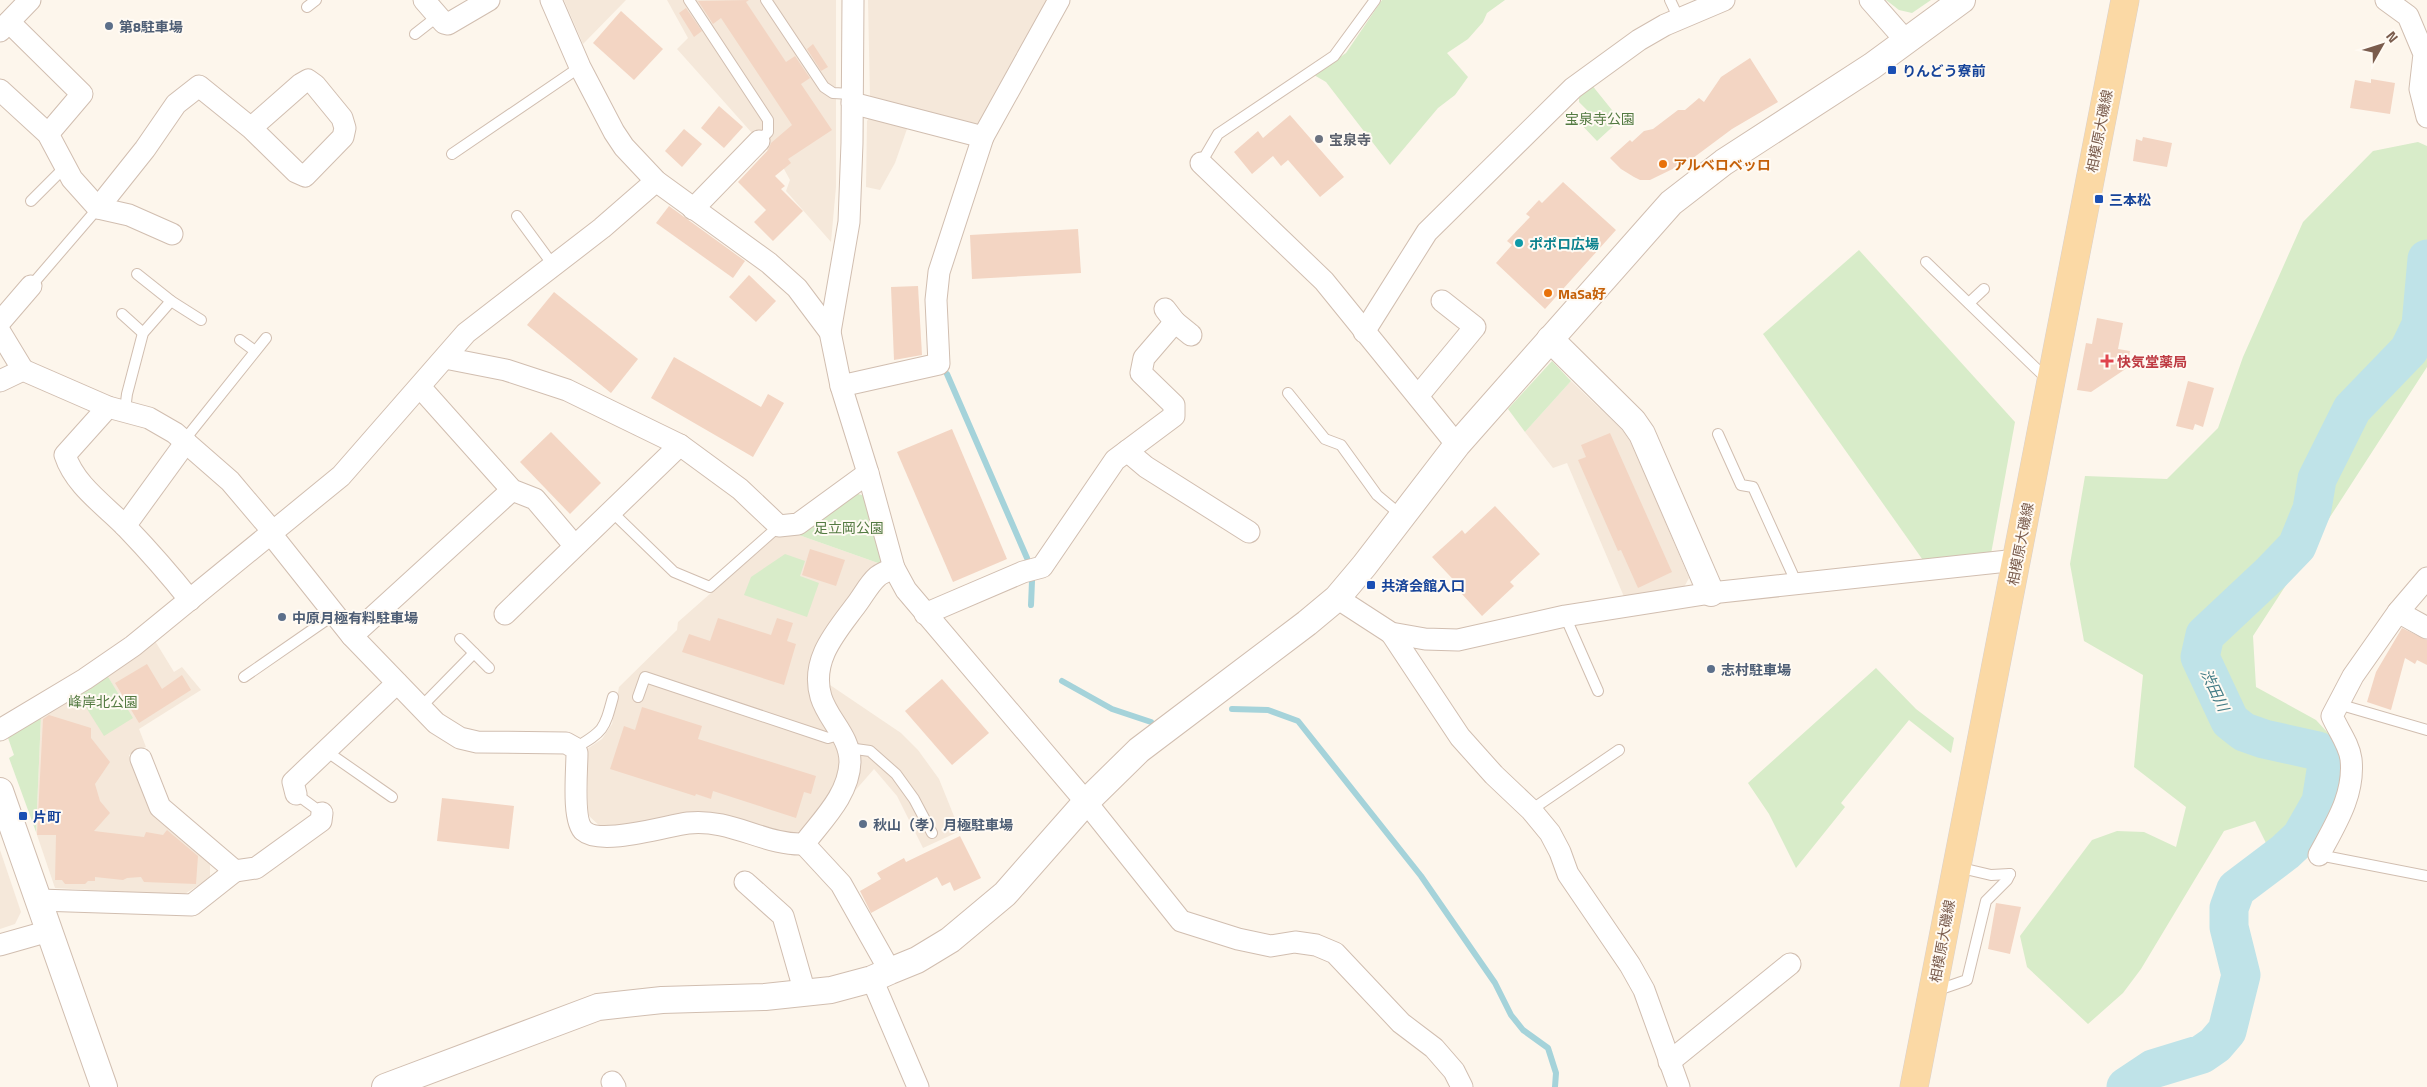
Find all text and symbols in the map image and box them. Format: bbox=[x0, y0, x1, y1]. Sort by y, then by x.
place label: 第8駐車場 bbox=[119, 16, 183, 37]
marker: 第8駐車場 bbox=[103, 20, 115, 32]
north arrow bbox=[2357, 20, 2407, 70]
text: N bbox=[2381, 26, 2404, 47]
place label: りんどう寮前 bbox=[1902, 60, 1986, 81]
marker: りんどう寮前 bbox=[1886, 64, 1898, 76]
street label: 相模原大磯線 bbox=[2081, 88, 2117, 174]
park label: 宝泉寺公園 bbox=[1565, 108, 1635, 129]
place label: 宝泉寺 bbox=[1329, 129, 1371, 150]
marker: 宝泉寺 bbox=[1313, 133, 1325, 145]
place label: アルベロベッロ bbox=[1673, 154, 1771, 175]
marker: アルベロベッロ bbox=[1657, 158, 1669, 170]
place label: 三本松 bbox=[2109, 189, 2151, 210]
marker: 三本松 bbox=[2093, 193, 2105, 205]
place label: ポポロ広場 bbox=[1529, 233, 1599, 254]
marker: ポポロ広場 bbox=[1513, 237, 1525, 249]
place label: MaSa好 bbox=[1558, 283, 1606, 304]
marker: MaSa好 bbox=[1542, 287, 1554, 299]
place label: 快気堂薬局 bbox=[2117, 351, 2187, 372]
marker: 快気堂薬局 bbox=[2101, 355, 2113, 367]
street label: 相模原大磯線 bbox=[2002, 501, 2038, 587]
park label: 足立岡公園 bbox=[814, 517, 884, 538]
place label: 共済会館入口 bbox=[1381, 575, 1465, 596]
marker: 共済会館入口 bbox=[1365, 579, 1377, 591]
place label: 中原月極有料駐車場 bbox=[292, 607, 418, 628]
marker: 中原月極有料駐車場 bbox=[276, 611, 288, 623]
place label: 志村駐車場 bbox=[1721, 659, 1791, 680]
marker: 志村駐車場 bbox=[1705, 663, 1717, 675]
water label: 渋田川 bbox=[2195, 665, 2236, 717]
park label: 峰岸北公園 bbox=[68, 691, 138, 712]
place label: 片町 bbox=[33, 806, 61, 827]
marker: 片町 bbox=[17, 810, 29, 822]
place label: 秋山（孝）月極駐車場 bbox=[873, 814, 1013, 835]
marker: 秋山（孝）月極駐車場 bbox=[857, 818, 869, 830]
street label: 相模原大磯線 bbox=[1924, 898, 1960, 984]

